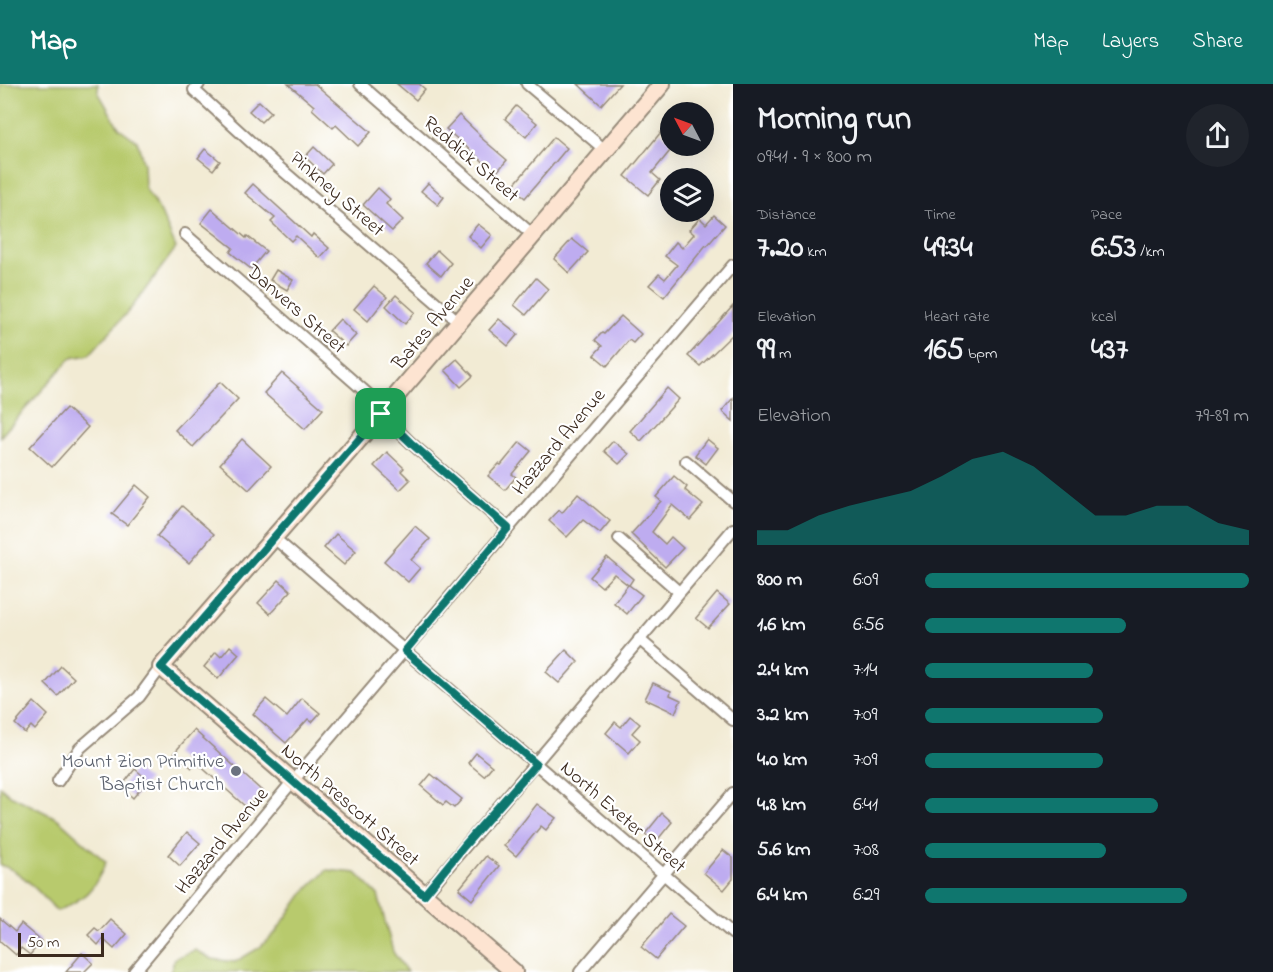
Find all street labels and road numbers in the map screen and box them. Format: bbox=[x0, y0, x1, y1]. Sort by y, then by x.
street label: Reddick Street bbox=[416, 110, 525, 210]
street label: Pinkney Street bbox=[282, 145, 391, 245]
street label: Danvers Street bbox=[238, 257, 352, 362]
street label: Bates Avenue bbox=[385, 270, 482, 378]
street label: Hazzard Avenue bbox=[506, 383, 614, 503]
street label: North Prescott Street bbox=[274, 737, 425, 874]
street label: North Exeter Street bbox=[553, 755, 692, 881]
street label: Hazzard Avenue bbox=[169, 782, 277, 902]

